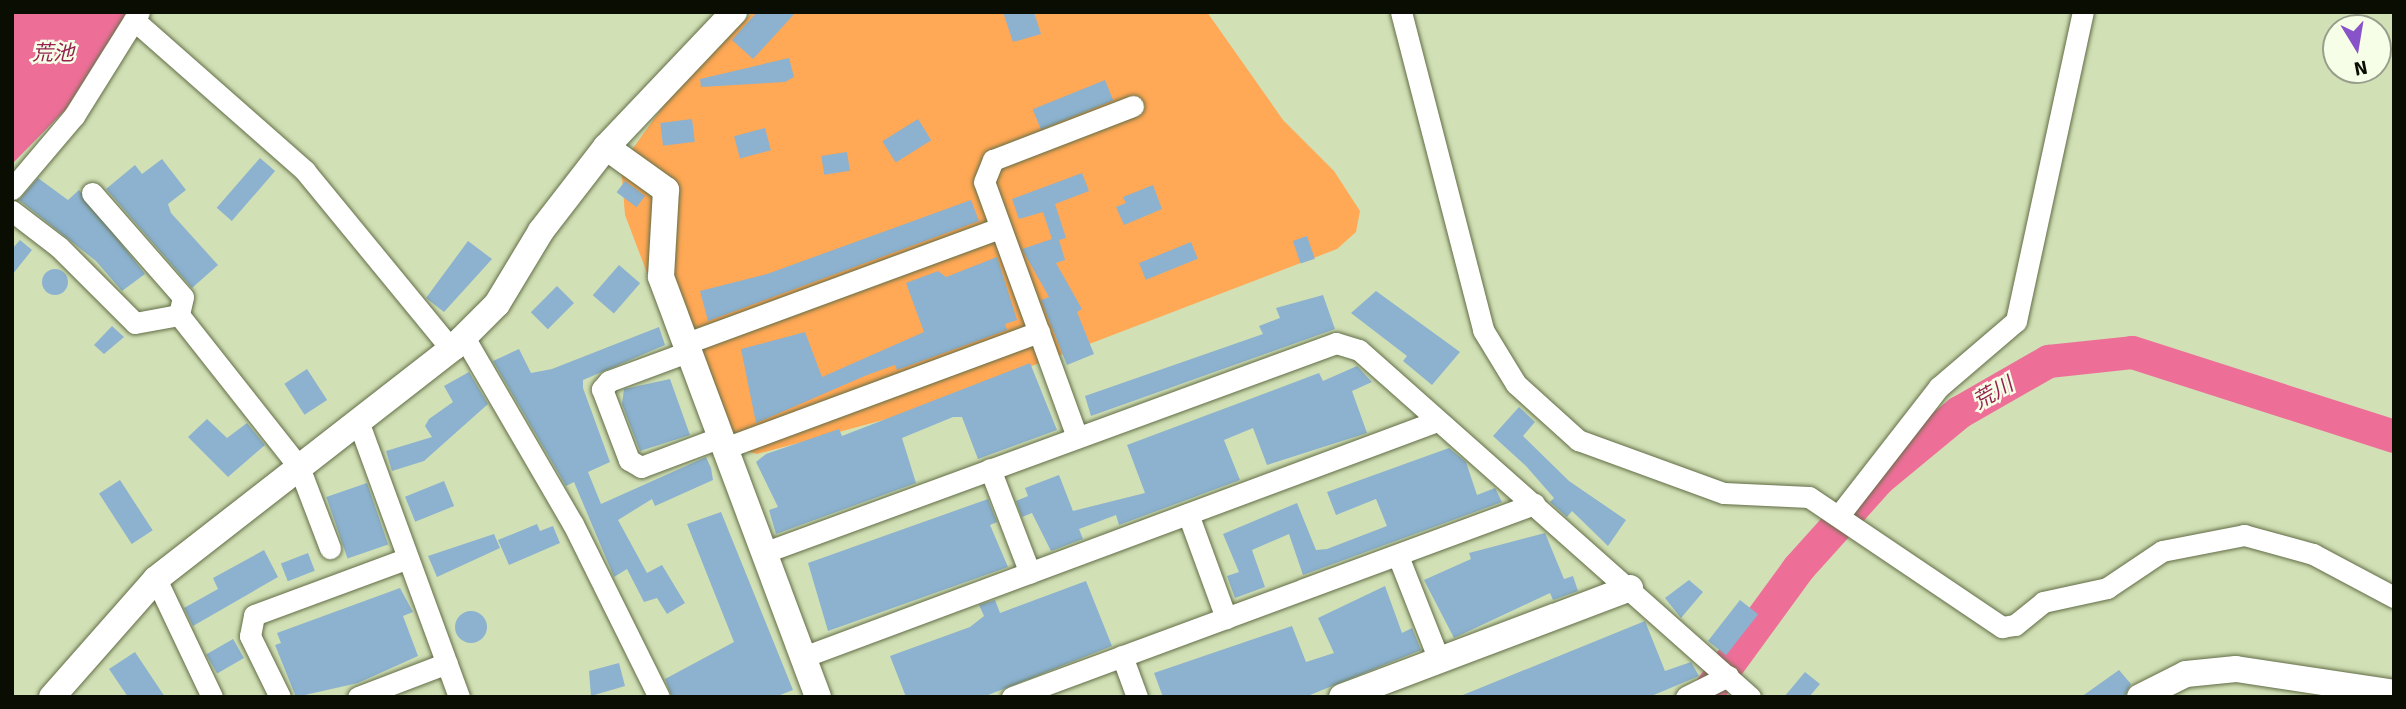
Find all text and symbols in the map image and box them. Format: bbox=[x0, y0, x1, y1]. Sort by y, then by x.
north arrow bbox=[2322, 14, 2392, 84]
water label: 荒池 bbox=[32, 40, 74, 66]
text: N bbox=[2352, 55, 2369, 81]
water label: 荒川 bbox=[1969, 372, 2017, 414]

